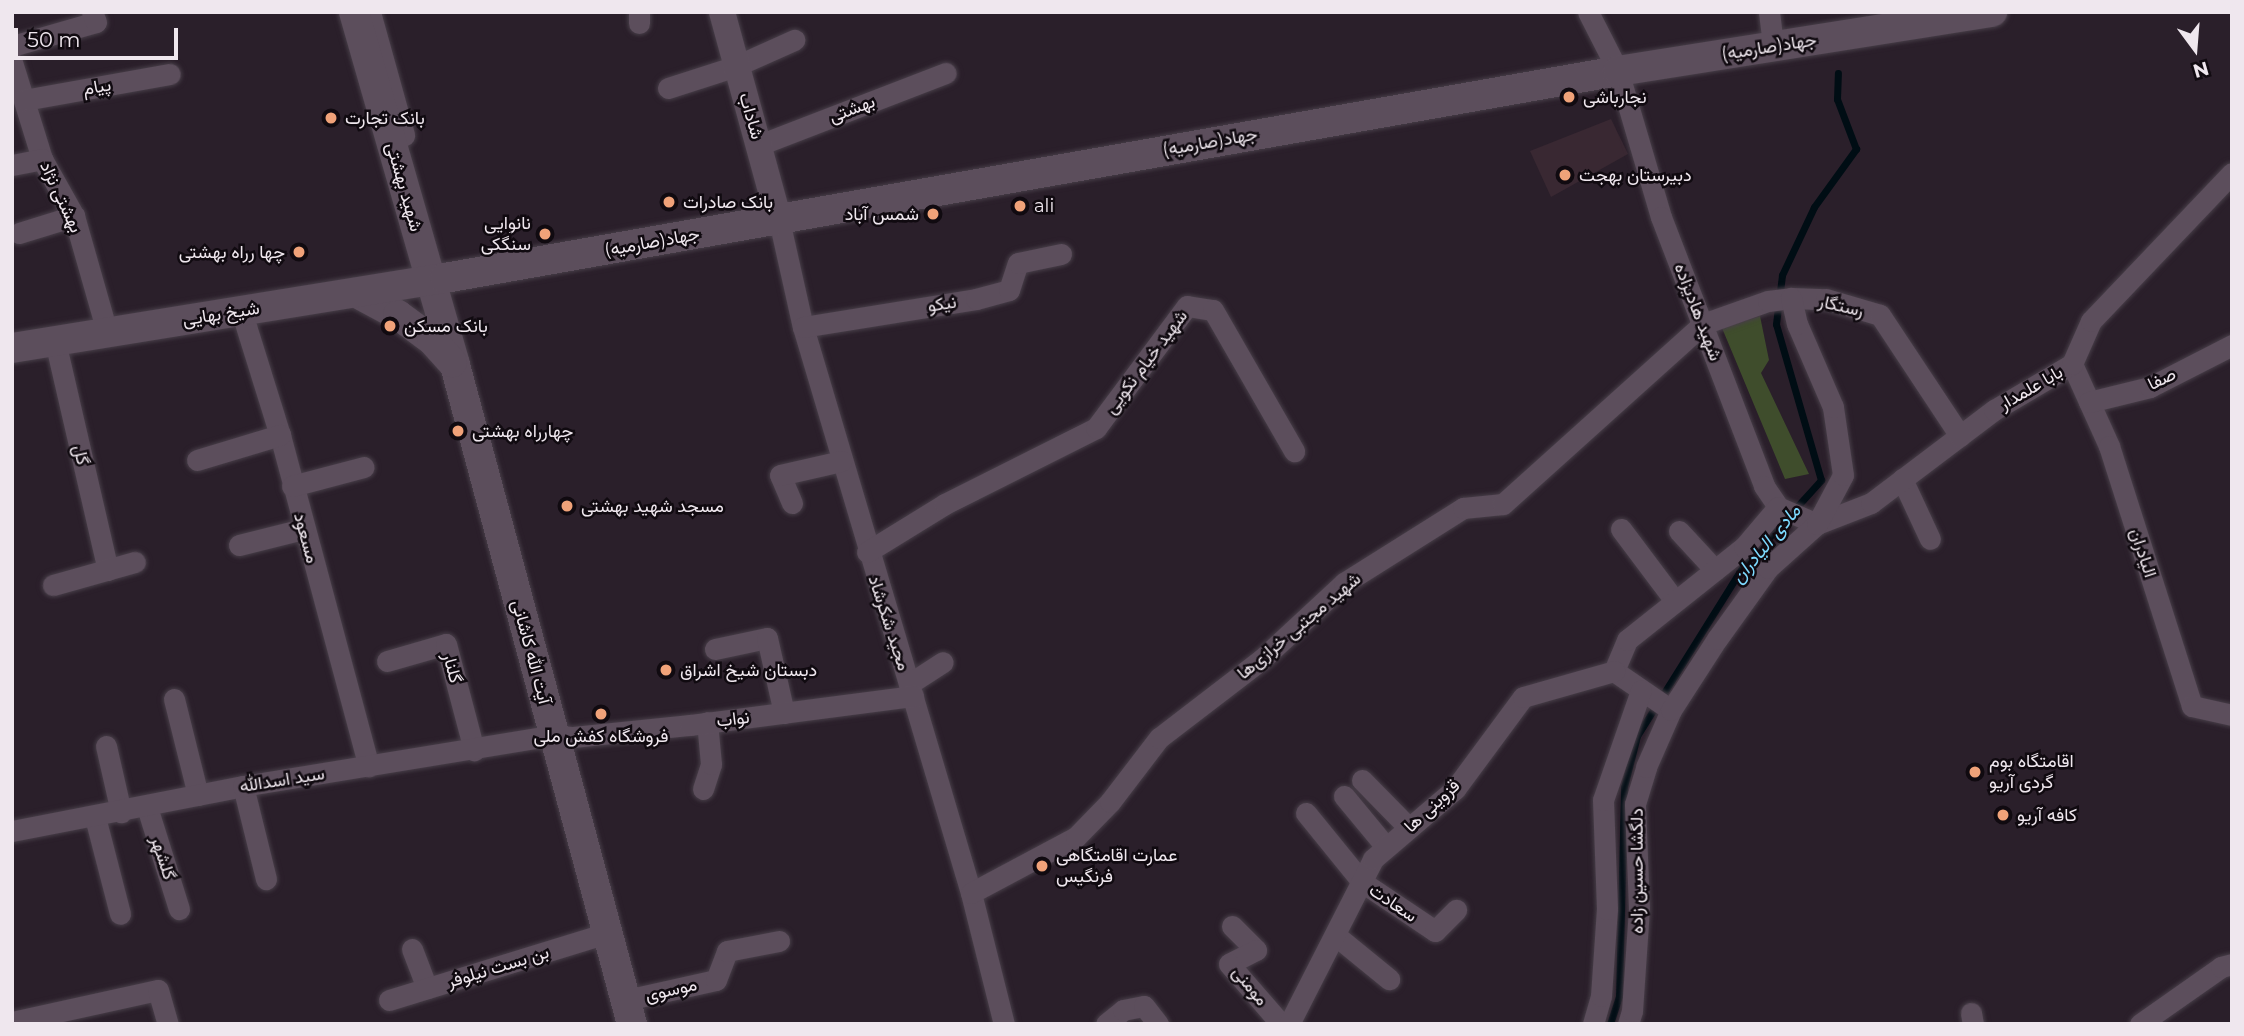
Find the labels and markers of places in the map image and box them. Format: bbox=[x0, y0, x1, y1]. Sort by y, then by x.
place label: نجارباشی bbox=[1583, 86, 1647, 108]
marker: نجارباشی bbox=[1561, 89, 1577, 105]
place label: بانک تجارت bbox=[345, 107, 425, 129]
marker: بانک تجارت bbox=[323, 110, 339, 126]
place label: دبیرستان بهجت bbox=[1579, 164, 1692, 186]
marker: دبیرستان بهجت bbox=[1557, 167, 1573, 183]
place label: بانک صادرات bbox=[683, 191, 773, 213]
marker: بانک صادرات bbox=[661, 194, 677, 210]
place label: ali bbox=[1034, 195, 1054, 217]
marker: ali bbox=[1012, 198, 1028, 214]
place label: شمس آباد bbox=[845, 203, 919, 225]
marker: شمس آباد bbox=[925, 206, 941, 222]
place label: نانوایی سنگکی bbox=[481, 213, 531, 256]
marker: نانوایی سنگکی bbox=[537, 226, 553, 242]
place label: چها رراه بهشتی bbox=[179, 241, 285, 263]
marker: چها رراه بهشتی bbox=[291, 244, 307, 260]
place label: بانک مسکن bbox=[404, 315, 488, 337]
marker: بانک مسکن bbox=[382, 318, 398, 334]
place label: چهارراه بهشتی bbox=[472, 420, 573, 442]
marker: چهارراه بهشتی bbox=[450, 423, 466, 439]
place label: مسجد شهید بهشتی bbox=[581, 495, 724, 517]
marker: مسجد شهید بهشتی bbox=[559, 498, 575, 514]
place label: دبستان شیخ اشراق bbox=[680, 659, 817, 681]
marker: دبستان شیخ اشراق bbox=[658, 662, 674, 678]
marker: فروشگاه کفش ملی bbox=[593, 706, 609, 722]
place label: فروشگاه کفش ملی bbox=[533, 725, 669, 747]
place label: اقامتگاه بوم گردی آریو bbox=[1989, 751, 2074, 794]
marker: اقامتگاه بوم گردی آریو bbox=[1967, 764, 1983, 780]
place label: کافه آریو bbox=[2017, 804, 2077, 826]
marker: کافه آریو bbox=[1995, 807, 2011, 823]
place label: عمارت اقامتگاهی فرنگیس bbox=[1056, 845, 1177, 888]
marker: عمارت اقامتگاهی فرنگیس bbox=[1034, 858, 1050, 874]

